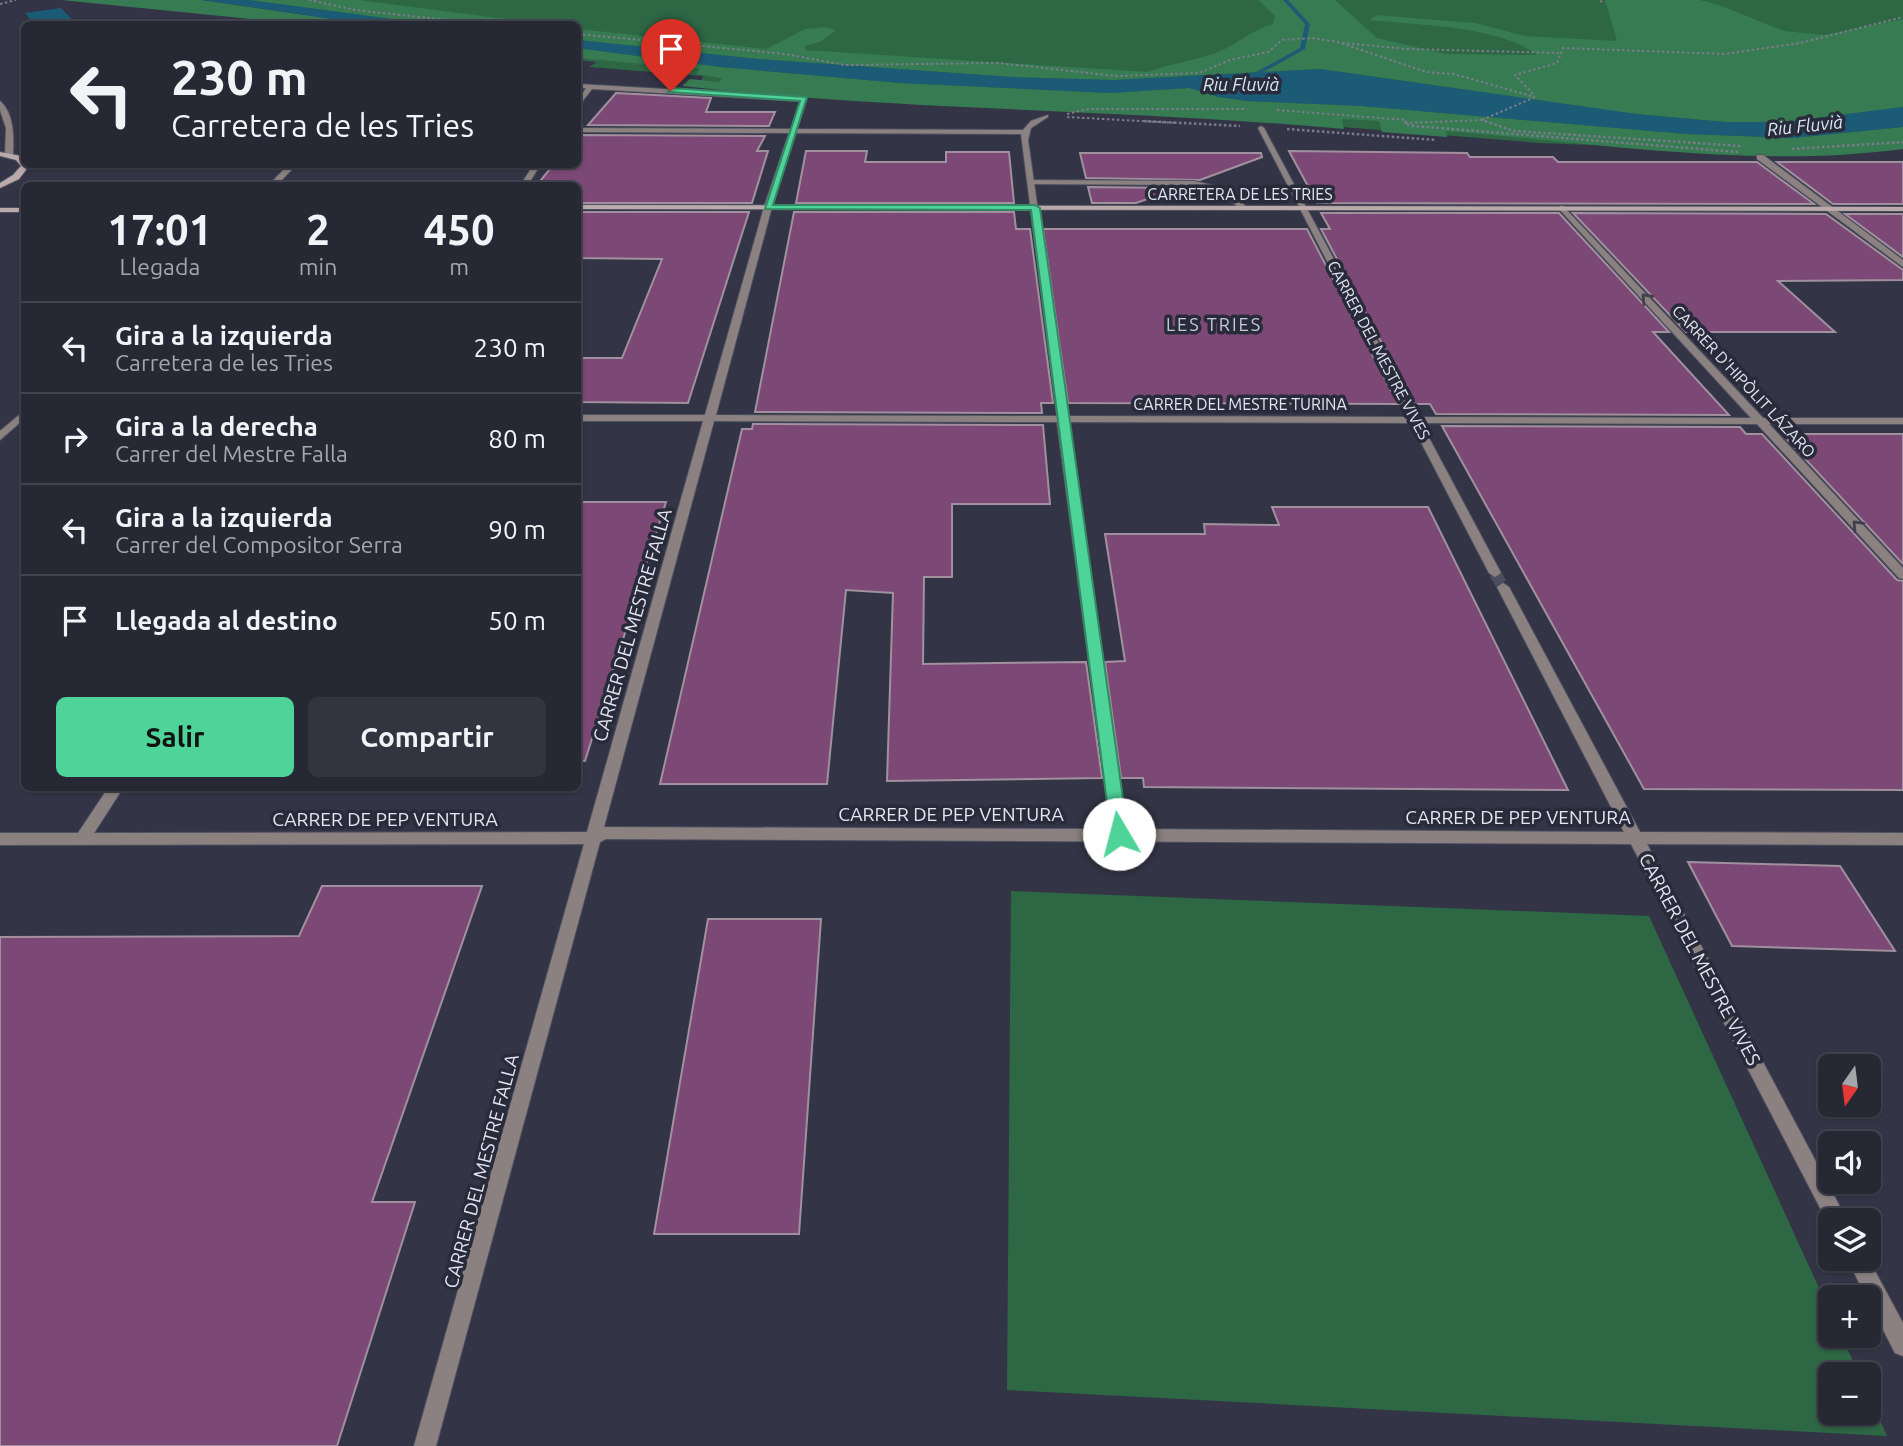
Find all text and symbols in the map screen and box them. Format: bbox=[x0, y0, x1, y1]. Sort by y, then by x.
pin bbox=[641, 19, 701, 91]
icon: arrive bbox=[652, 30, 690, 68]
icon: left bbox=[56, 49, 147, 140]
text: 230 m bbox=[171, 49, 308, 104]
water label: Riu Fluvià bbox=[1203, 74, 1279, 94]
text: Carretera de les Tries bbox=[171, 107, 474, 143]
water label: Riu Fluvià bbox=[1766, 111, 1844, 139]
street label: CARRETERA DE LES TRIES bbox=[1147, 185, 1333, 203]
text: 17:01 bbox=[107, 206, 212, 253]
text: 2 bbox=[306, 206, 330, 253]
text: 450 bbox=[424, 206, 495, 253]
text: Llegada bbox=[119, 254, 200, 279]
text: min bbox=[299, 254, 337, 279]
text: m bbox=[449, 254, 469, 279]
street label: CARRER DEL MESTRE VIVES bbox=[1324, 258, 1434, 442]
one-way arrow bbox=[1642, 293, 1654, 306]
street label: CARRER D'HIPÒLIT LÁZARO bbox=[1669, 300, 1821, 461]
district label: LES TRIES bbox=[1166, 314, 1262, 334]
text: Gira a la izquierda bbox=[115, 321, 333, 350]
icon: left bbox=[56, 329, 94, 367]
text: 230 m bbox=[474, 333, 546, 362]
text: Carretera de les Tries bbox=[115, 350, 333, 375]
street label: CARRER DEL MESTRE TURINA bbox=[1133, 395, 1347, 413]
text: Gira a la derecha bbox=[115, 412, 318, 441]
icon: right bbox=[56, 420, 94, 458]
text: 80 m bbox=[488, 424, 546, 453]
text: Carrer del Mestre Falla bbox=[115, 441, 348, 466]
text: Gira a la izquierda bbox=[115, 503, 333, 532]
street label: CARRER DEL MESTRE FALLA bbox=[588, 505, 676, 744]
icon: left bbox=[56, 511, 94, 549]
text: 90 m bbox=[488, 515, 546, 544]
one-way arrow bbox=[1852, 520, 1865, 533]
text: Carrer del Compositor Serra bbox=[115, 532, 403, 557]
icon: arrive bbox=[56, 602, 94, 640]
text: Llegada al destino bbox=[115, 606, 338, 635]
text: 50 m bbox=[488, 606, 546, 635]
button: Salir bbox=[56, 697, 294, 777]
button: Compartir bbox=[308, 697, 546, 777]
position arrow bbox=[1082, 797, 1156, 871]
street label: CARRER DE PEP VENTURA bbox=[838, 803, 1065, 825]
street label: CARRER DE PEP VENTURA bbox=[1405, 806, 1632, 828]
street label: CARRER DE PEP VENTURA bbox=[272, 808, 499, 830]
street label: CARRER DEL MESTRE VIVES bbox=[1635, 849, 1765, 1069]
street label: CARRER DEL MESTRE FALLA bbox=[439, 1051, 523, 1290]
north arrow bbox=[1818, 1054, 1881, 1116]
map controls bbox=[1818, 1054, 1881, 1425]
button: sound bbox=[1818, 1131, 1881, 1194]
button: layers bbox=[1818, 1208, 1881, 1271]
button: + bbox=[1818, 1285, 1881, 1348]
button: − bbox=[1818, 1362, 1881, 1425]

